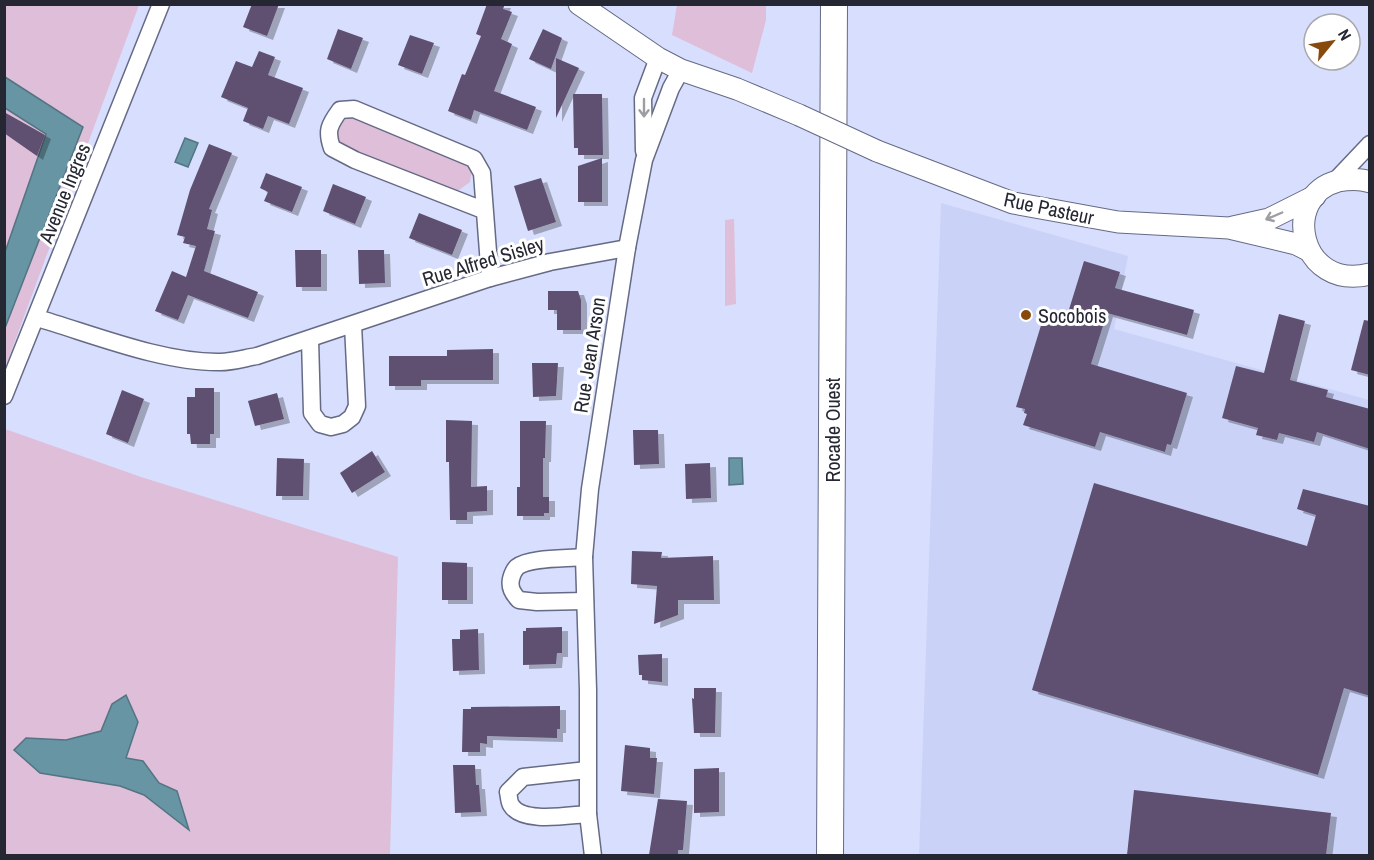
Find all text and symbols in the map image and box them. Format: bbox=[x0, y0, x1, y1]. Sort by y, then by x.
north arrow bbox=[1302, 12, 1362, 72]
text: N bbox=[1333, 25, 1357, 44]
one-way arrow bbox=[638, 98, 649, 118]
street label: Avenue Ingres bbox=[31, 139, 96, 248]
street label: Rue Pasteur bbox=[1002, 185, 1097, 231]
one-way arrow bbox=[1265, 211, 1283, 222]
street label: Rue Alfred Sisley bbox=[419, 229, 548, 292]
street label: Rue Jean Arson bbox=[567, 295, 611, 415]
place label: Socobois bbox=[1038, 302, 1106, 329]
marker: Socobois bbox=[1019, 308, 1033, 322]
street label: Rocade Ouest bbox=[819, 377, 846, 482]

